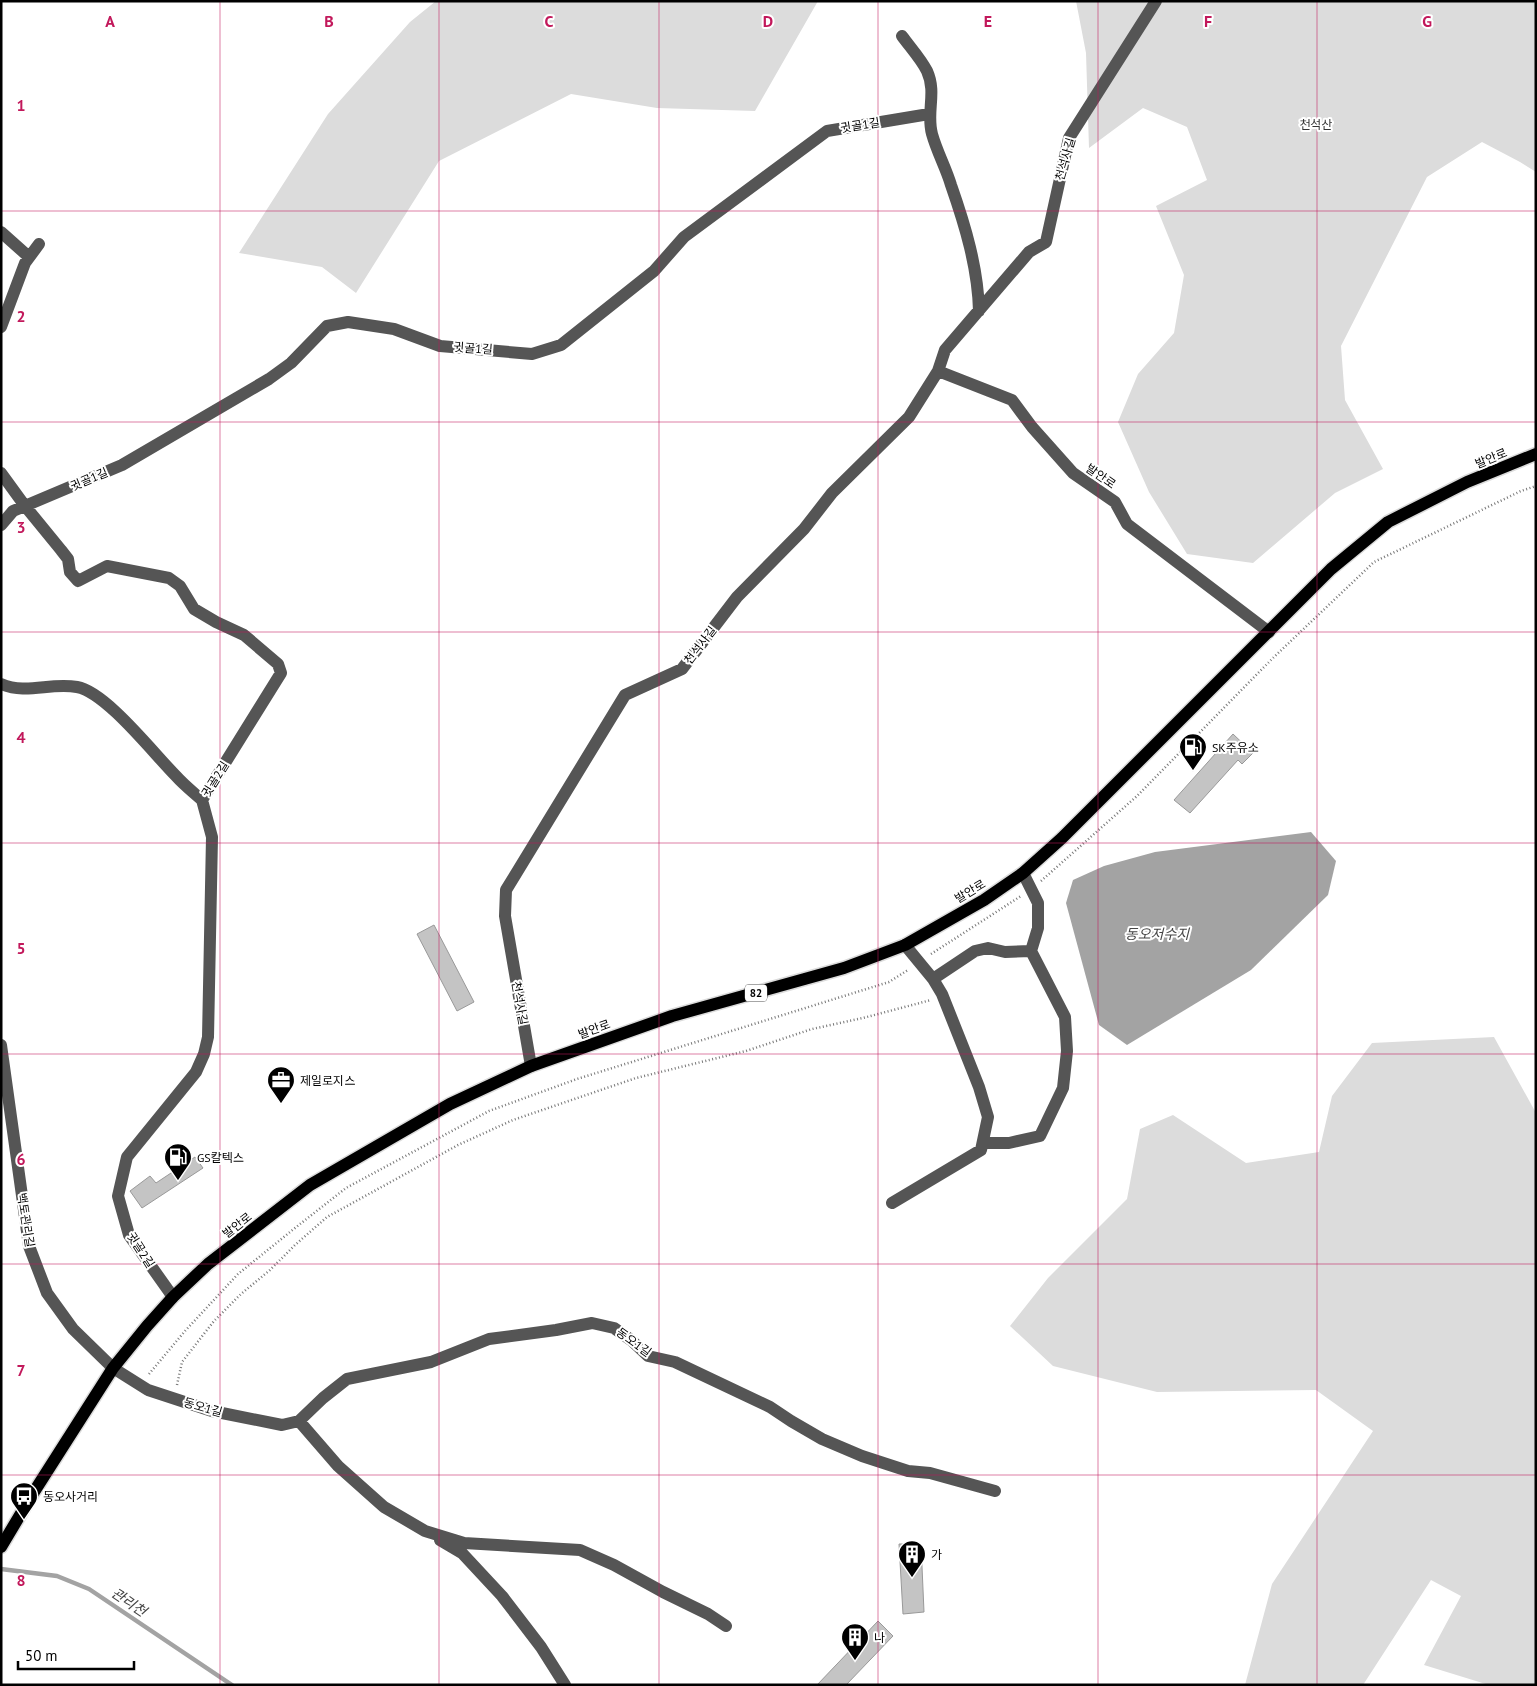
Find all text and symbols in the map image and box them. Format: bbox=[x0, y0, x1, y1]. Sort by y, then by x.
text: A bbox=[105, 11, 115, 31]
text: B bbox=[324, 11, 334, 31]
text: C bbox=[545, 11, 554, 31]
text: D bbox=[763, 11, 773, 31]
text: E bbox=[984, 11, 992, 31]
text: F bbox=[1204, 11, 1212, 31]
text: G bbox=[1422, 11, 1432, 31]
text: 1 bbox=[16, 95, 26, 115]
street label: 귓골1길 bbox=[839, 114, 881, 136]
park label: 천석산 bbox=[1299, 117, 1333, 132]
street label: 천석사길 bbox=[1052, 136, 1078, 182]
text: 2 bbox=[16, 306, 26, 326]
street label: 귓골1길 bbox=[453, 339, 493, 357]
street label: 발안로 bbox=[1473, 445, 1509, 471]
street label: 발안로 bbox=[1083, 460, 1119, 492]
street label: 귓골1길 bbox=[68, 464, 110, 494]
text: 3 bbox=[16, 517, 26, 537]
street label: 천석사길 bbox=[680, 623, 720, 667]
text: 4 bbox=[16, 727, 26, 747]
fuel station icon: SK주유소 bbox=[1178, 732, 1208, 771]
place label: SK주유소 bbox=[1212, 740, 1259, 755]
street label: 귓골2길 bbox=[198, 758, 232, 800]
street label: 발안로 bbox=[952, 876, 988, 906]
water label: 동오저수지 bbox=[1125, 925, 1190, 943]
text: 5 bbox=[16, 938, 26, 958]
street label: 천석사길 bbox=[509, 980, 531, 1026]
road number: 82 bbox=[745, 984, 767, 1001]
street label: 발안로 bbox=[576, 1016, 612, 1042]
office icon: 제일로지스 bbox=[266, 1065, 296, 1104]
place label: 제일로지스 bbox=[300, 1073, 355, 1088]
fuel station icon: GS칼텍스 bbox=[163, 1142, 193, 1181]
text: 6 bbox=[16, 1149, 26, 1169]
place label: GS칼텍스 bbox=[197, 1150, 244, 1165]
street label: 백토관리길 bbox=[14, 1192, 38, 1248]
street label: 발안로 bbox=[219, 1209, 255, 1241]
street label: 귓골2길 bbox=[124, 1229, 158, 1271]
street label: 동오1길 bbox=[614, 1324, 654, 1360]
text: 7 bbox=[16, 1360, 26, 1380]
street label: 동오1길 bbox=[182, 1394, 224, 1420]
bus stop icon: 동오사거리 bbox=[9, 1481, 39, 1520]
place label: 동오사거리 bbox=[43, 1489, 98, 1504]
building icon: 가 bbox=[897, 1539, 927, 1578]
place label: 가 bbox=[931, 1547, 942, 1562]
text: 8 bbox=[16, 1570, 26, 1590]
water label: 관리천 bbox=[108, 1584, 151, 1621]
building icon: 나 bbox=[840, 1622, 870, 1661]
place label: 나 bbox=[874, 1630, 885, 1645]
scale bar bbox=[18, 1638, 134, 1670]
text: 50 m bbox=[25, 1646, 58, 1665]

